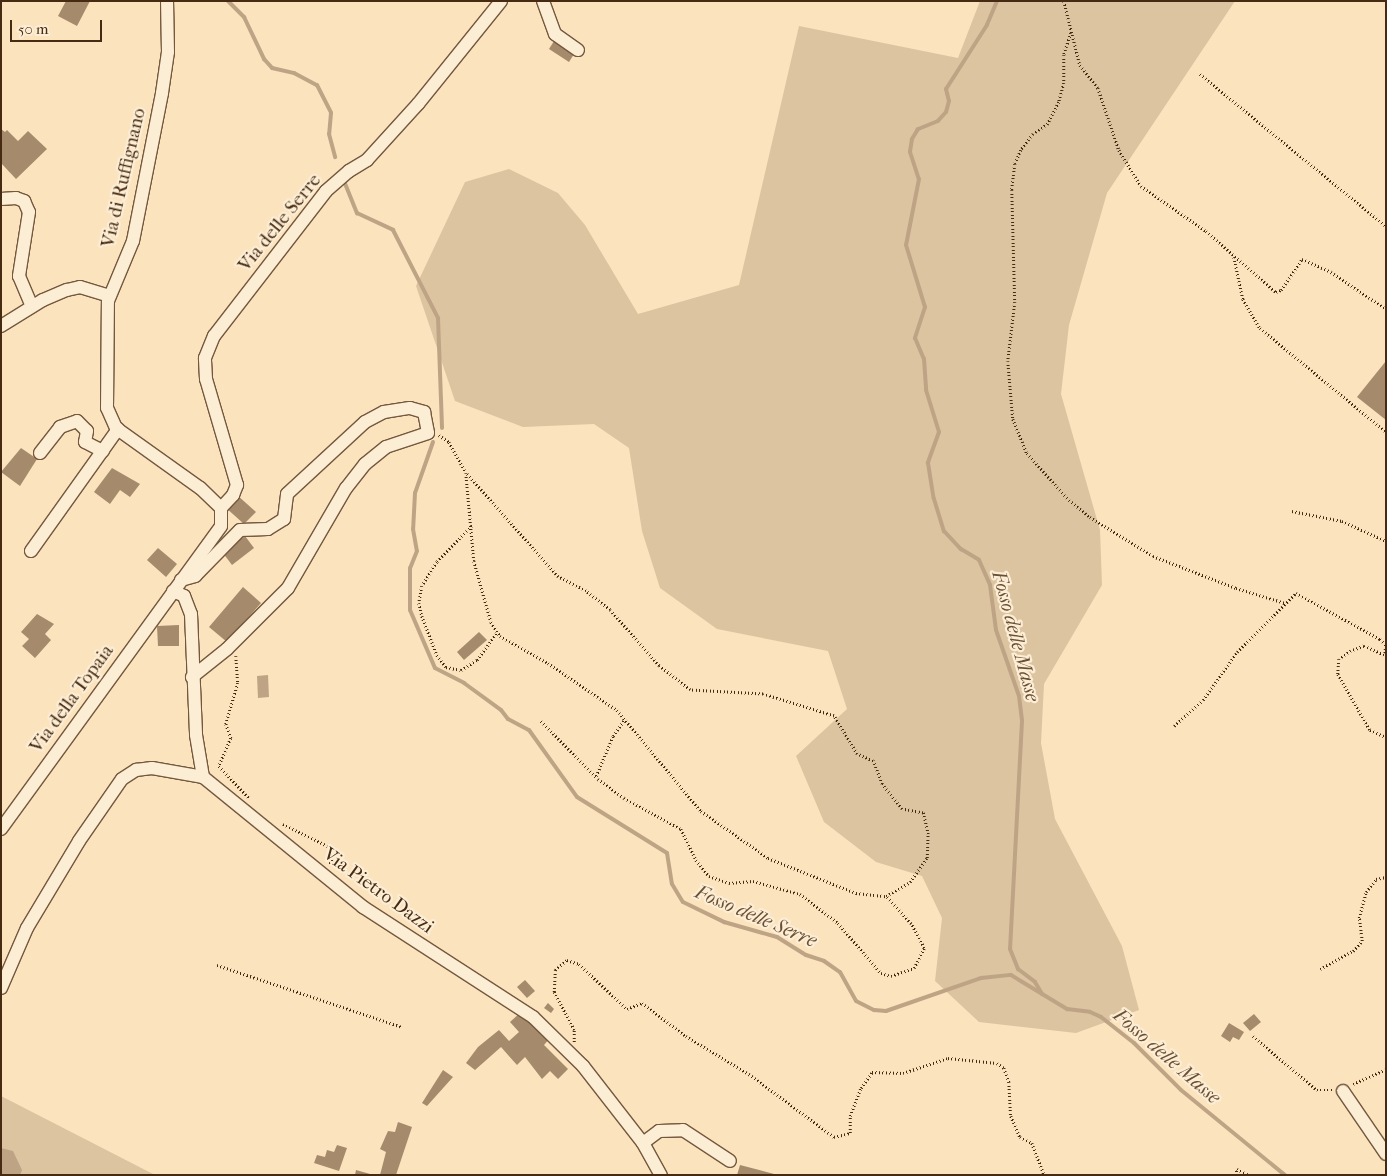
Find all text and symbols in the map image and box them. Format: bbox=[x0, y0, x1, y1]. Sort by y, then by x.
scale bar bbox=[12, 10, 105, 42]
text: 50 m bbox=[18, 20, 48, 38]
street label: Via di Ruffignano bbox=[97, 106, 151, 250]
street label: Via delle Serre bbox=[234, 170, 326, 276]
water label: Fosso delle Masse bbox=[987, 568, 1045, 704]
street label: Via della Topaia bbox=[25, 641, 119, 757]
street label: Via Pietro Dazzi bbox=[318, 843, 438, 939]
water label: Fosso delle Serre bbox=[692, 880, 820, 952]
water label: Fosso delle Masse bbox=[1109, 1003, 1225, 1109]

